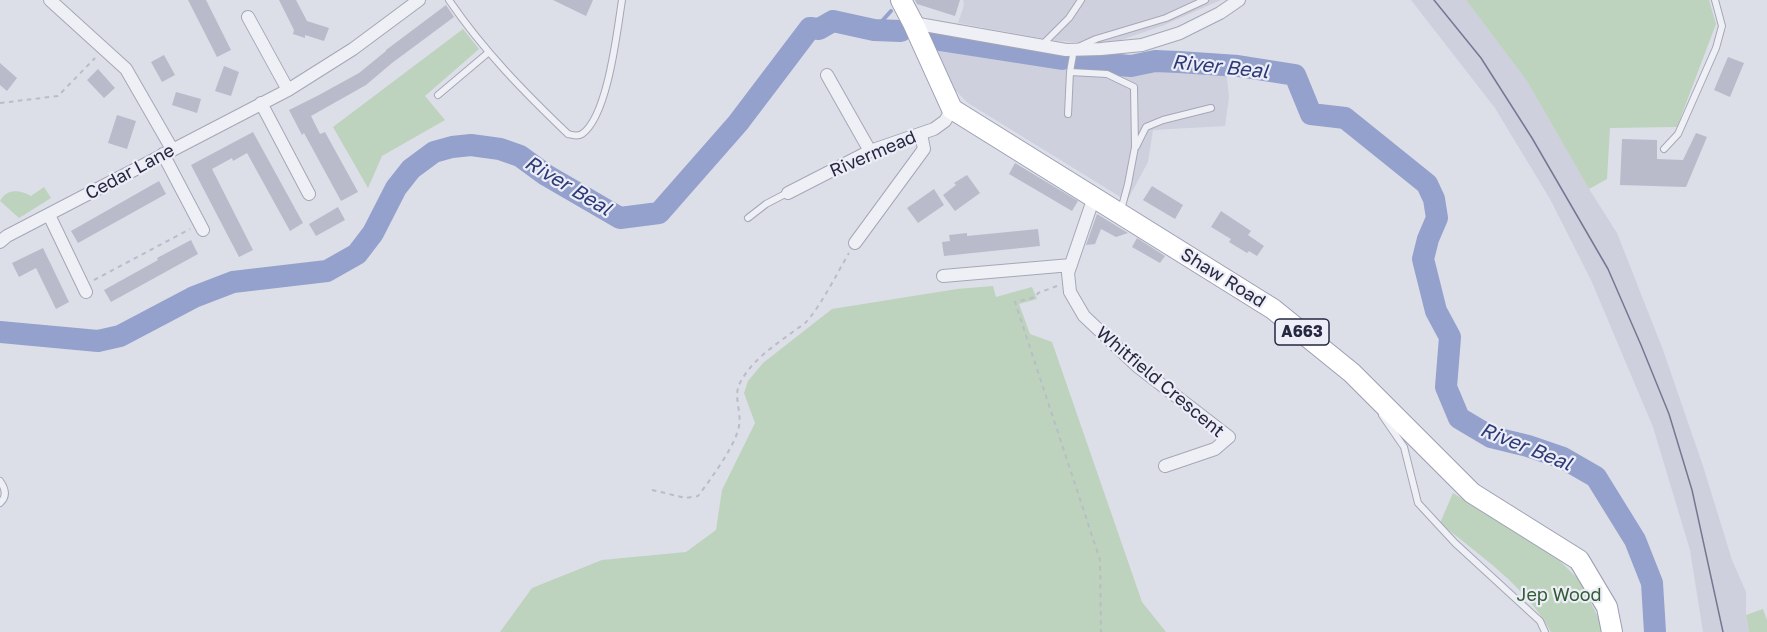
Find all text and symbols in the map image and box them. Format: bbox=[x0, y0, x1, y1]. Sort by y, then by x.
water label: River Beal bbox=[1171, 50, 1269, 84]
street label: Rivermead bbox=[827, 126, 919, 182]
street label: Cedar Lane bbox=[82, 140, 178, 204]
water label: River Beal bbox=[520, 151, 616, 221]
street label: Shaw Road bbox=[1177, 243, 1269, 313]
road number: A663 bbox=[1275, 319, 1329, 345]
street label: Whitfield Crescent bbox=[1091, 322, 1229, 442]
water label: River Beal bbox=[1477, 418, 1575, 476]
park label: Jep Wood bbox=[1516, 584, 1602, 606]

